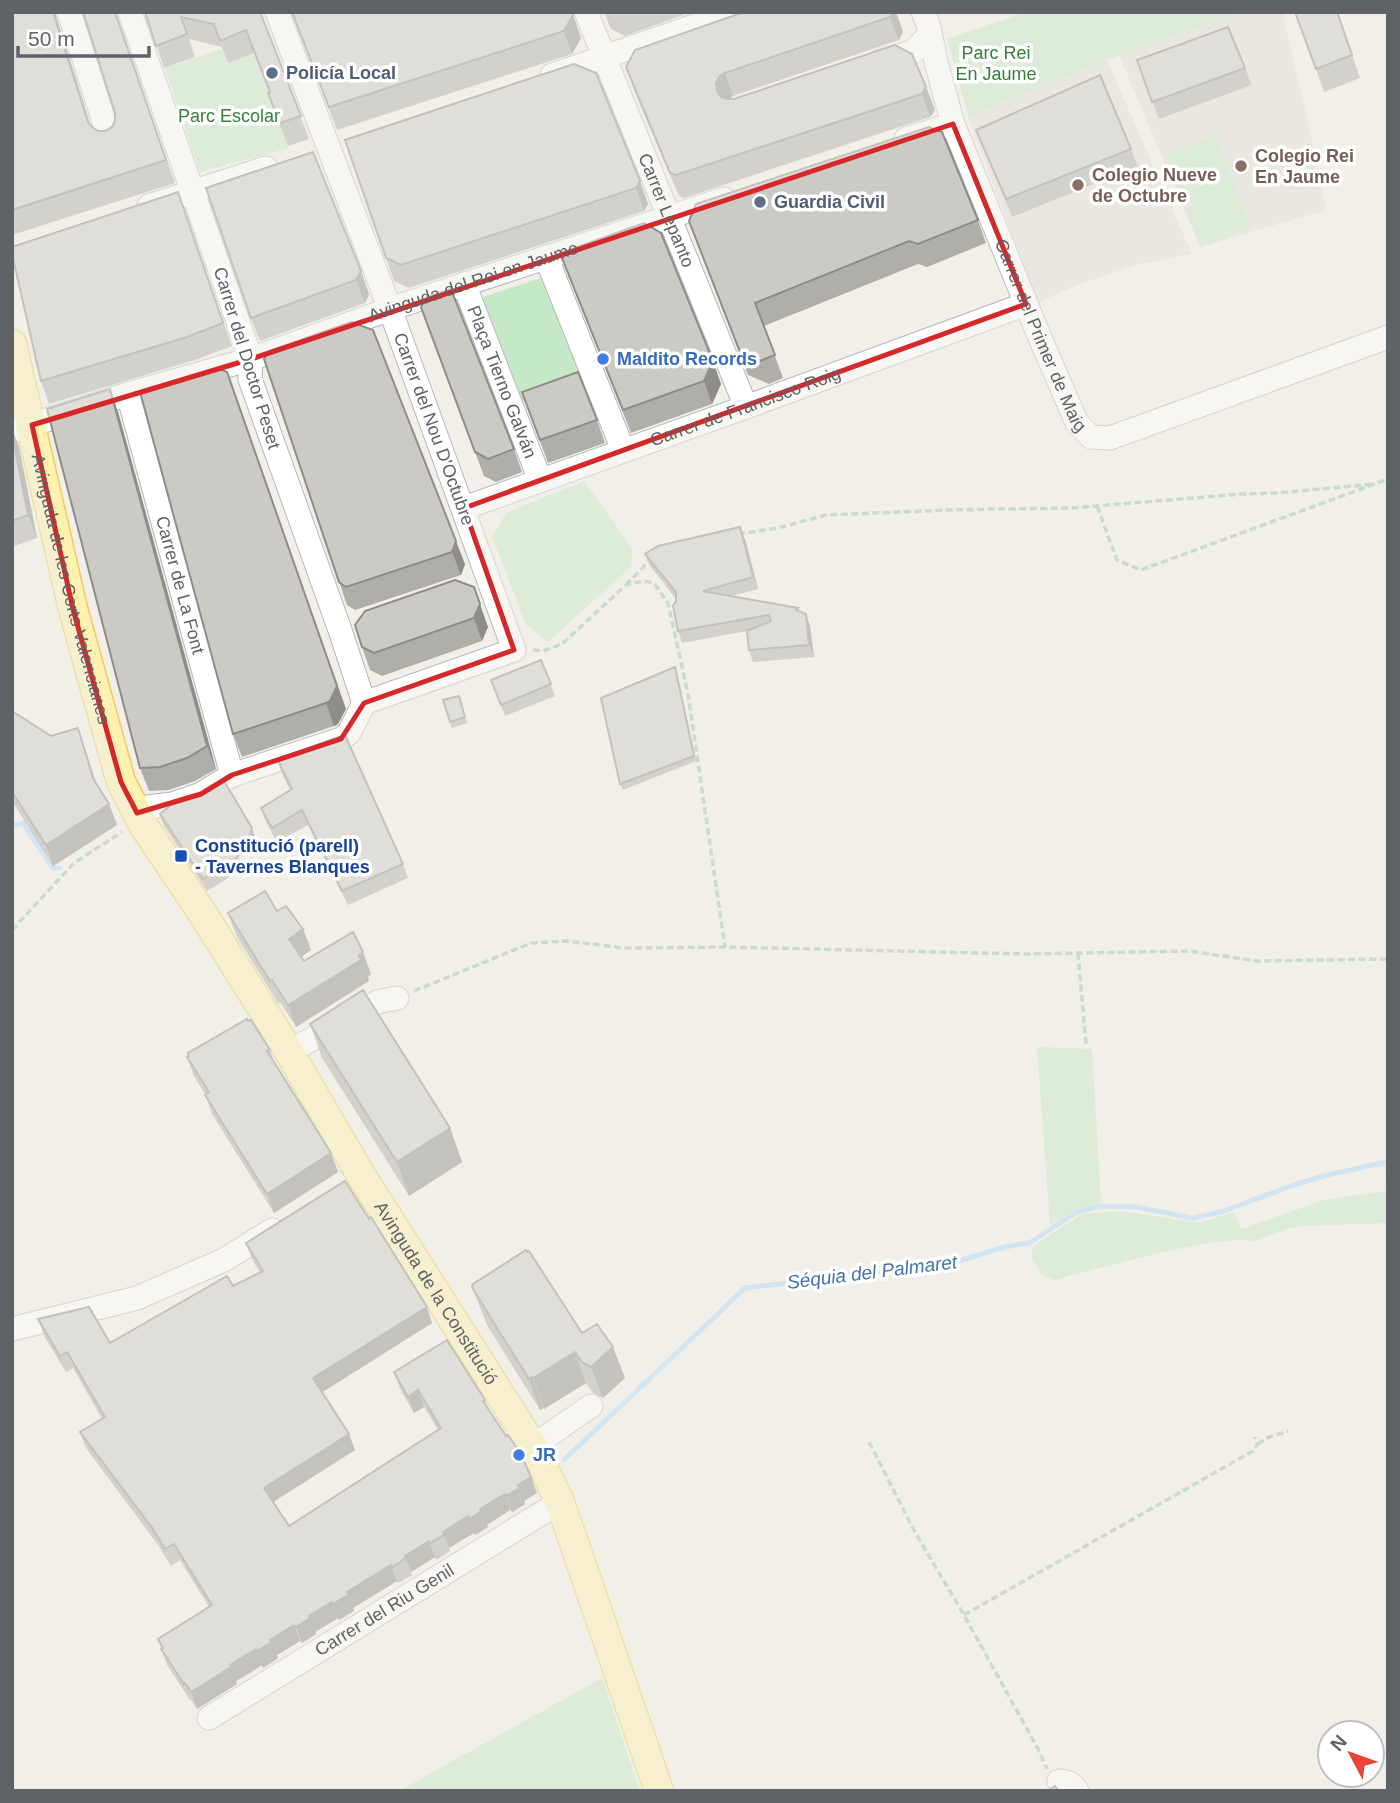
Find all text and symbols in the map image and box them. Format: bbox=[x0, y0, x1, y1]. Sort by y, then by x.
scale bar bbox=[18, 14, 149, 58]
text: 50 m bbox=[28, 27, 75, 50]
park label: Parc Rei En Jaume bbox=[955, 43, 1037, 84]
place label: Policía Local bbox=[286, 63, 396, 83]
marker: Policía Local bbox=[264, 65, 280, 81]
park label: Parc Escolar bbox=[178, 106, 280, 126]
place label: Colegio Rei En Jaume bbox=[1255, 146, 1354, 187]
street label: Carrer Lepanto bbox=[634, 150, 698, 270]
marker: Colegio Rei En Jaume bbox=[1233, 158, 1249, 174]
place label: Colegio Nueve de Octubre bbox=[1092, 165, 1217, 206]
marker: Colegio Nueve de Octubre bbox=[1070, 177, 1086, 193]
place label: Guardia Civil bbox=[774, 192, 885, 212]
marker: Guardia Civil bbox=[752, 194, 768, 210]
street label: Carrer del Primer de Maig bbox=[991, 236, 1090, 436]
street label: Avinguda del Rei en Jaume bbox=[366, 238, 581, 326]
street label: Carrer del Doctor Peset bbox=[210, 265, 284, 451]
street label: Plaça Tierno Galván bbox=[463, 303, 541, 461]
street label: Carrer del Nou D'Octubre bbox=[390, 330, 478, 528]
place label: Maldito Records bbox=[617, 349, 757, 369]
marker: Maldito Records bbox=[595, 351, 611, 367]
street label: Carrer de Francisco Roig bbox=[647, 363, 843, 451]
street label: Avinguda de les Corts Valencianes bbox=[28, 452, 114, 726]
street label: Carrer de La Font bbox=[152, 514, 209, 656]
place label: Constitució (parell) - Tavernes Blanques bbox=[195, 836, 370, 877]
marker: Constitució (parell) - Tavernes Blanques bbox=[173, 848, 189, 864]
street label: Avinguda de la Constitució bbox=[370, 1198, 501, 1388]
water label: Séquia del Palmaret bbox=[786, 1251, 959, 1293]
place label: JR bbox=[533, 1445, 556, 1465]
marker: JR bbox=[511, 1447, 527, 1463]
street label: Carrer del Riu Genil bbox=[311, 1560, 457, 1660]
north arrow bbox=[1316, 1719, 1386, 1789]
text: N bbox=[1326, 1731, 1351, 1755]

